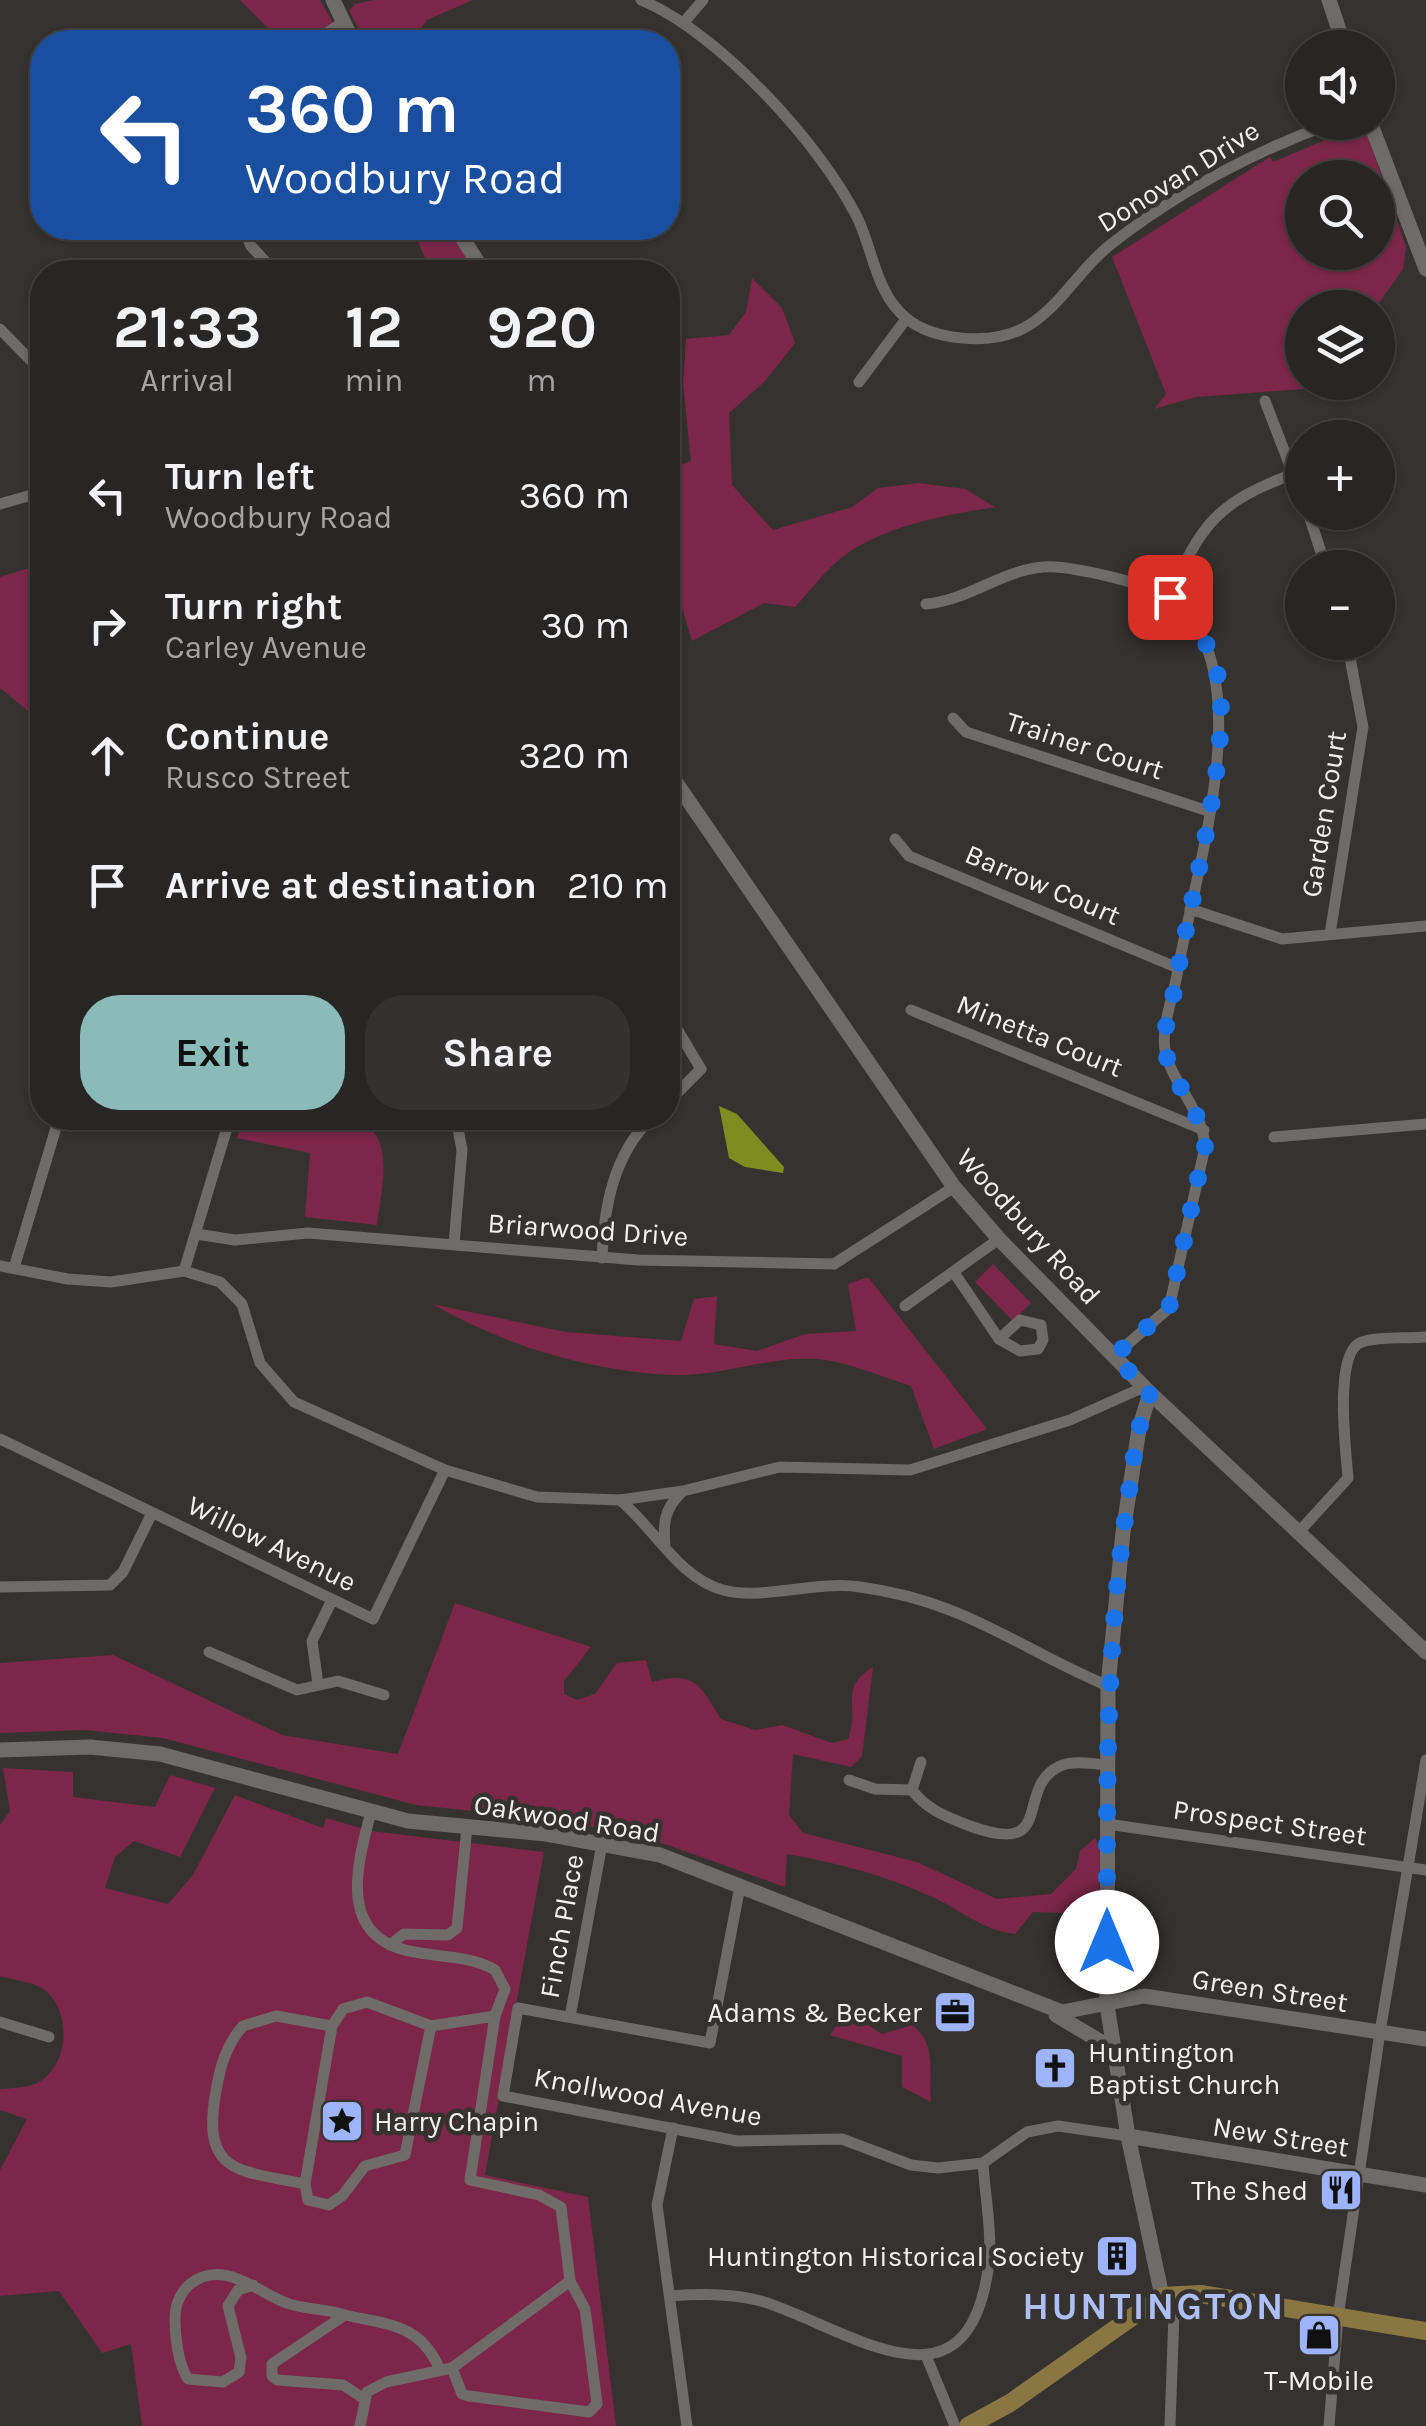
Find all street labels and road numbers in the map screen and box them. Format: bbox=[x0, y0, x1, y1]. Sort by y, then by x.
street label: Donovan Drive bbox=[1091, 114, 1265, 239]
street label: Trainer Court bbox=[1002, 704, 1168, 787]
street label: Garden Court bbox=[1294, 728, 1353, 900]
street label: Barrow Court bbox=[960, 837, 1125, 932]
street label: Minetta Court bbox=[952, 987, 1128, 1084]
street label: Woodbury Road bbox=[950, 1141, 1108, 1311]
street label: Briarwood Drive bbox=[487, 1206, 689, 1253]
street label: Willow Avenue bbox=[182, 1488, 361, 1598]
street label: Oakwood Road bbox=[472, 1788, 662, 1849]
street label: Prospect Street bbox=[1171, 1793, 1369, 1852]
street label: Finch Place bbox=[533, 1852, 590, 2001]
street label: Green Street bbox=[1190, 1962, 1350, 2019]
street label: Knollwood Avenue bbox=[531, 2060, 765, 2133]
street label: New Street bbox=[1211, 2109, 1351, 2164]

